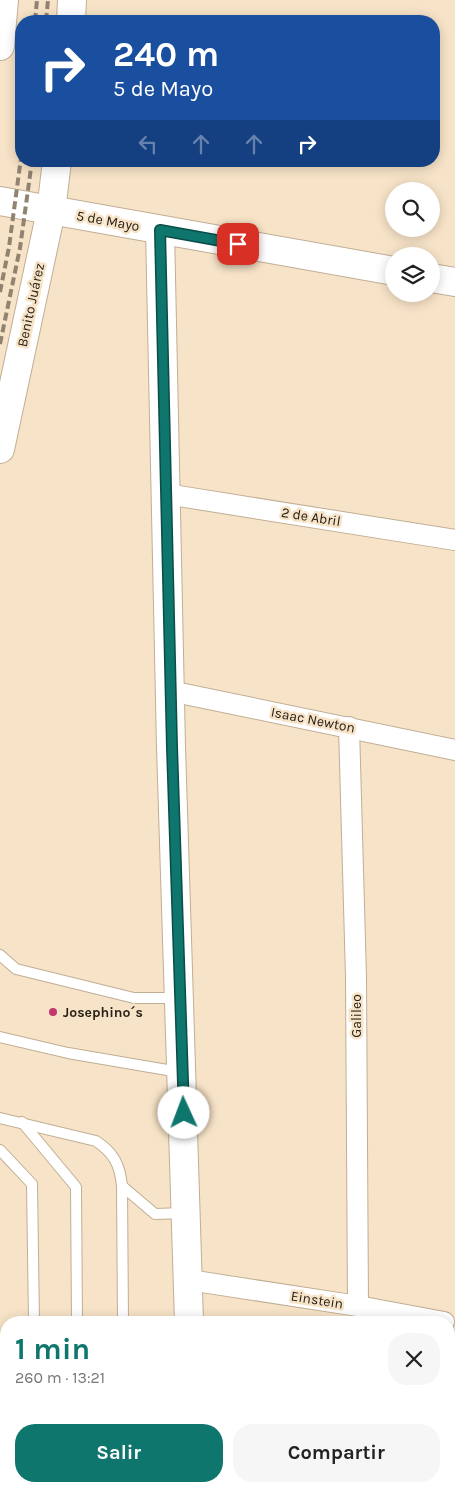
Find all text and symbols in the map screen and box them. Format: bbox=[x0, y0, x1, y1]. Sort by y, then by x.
text: 240 m bbox=[113, 34, 219, 75]
icon: right bbox=[30, 35, 95, 100]
text: 5 de Mayo bbox=[113, 76, 213, 102]
icon: left bbox=[134, 130, 162, 158]
icon: ahead bbox=[187, 130, 215, 158]
icon: ahead bbox=[240, 130, 268, 158]
icon: right bbox=[293, 130, 321, 158]
map controls bbox=[385, 182, 440, 302]
button: search bbox=[385, 182, 440, 237]
street label: 5 de Mayo bbox=[75, 207, 141, 235]
pin bbox=[217, 223, 259, 265]
icon: arrive bbox=[224, 230, 252, 258]
button: layers bbox=[385, 247, 440, 302]
street label: Benito Juárez bbox=[14, 261, 48, 349]
street label: 2 de Abril bbox=[280, 504, 342, 530]
street label: Isaac Newton bbox=[269, 703, 357, 737]
street label: Galileo bbox=[348, 994, 365, 1038]
place label: Josephino´s bbox=[63, 1004, 143, 1021]
marker: Josephino´s bbox=[47, 1006, 59, 1018]
position arrow bbox=[157, 1086, 209, 1138]
street label: Einstein bbox=[290, 1287, 344, 1313]
text: 1 min bbox=[15, 1331, 90, 1367]
button: close bbox=[388, 1333, 440, 1385]
text: 260 m · 13:21 bbox=[15, 1368, 105, 1387]
button: Salir bbox=[15, 1424, 223, 1482]
button: Compartir bbox=[233, 1424, 440, 1482]

